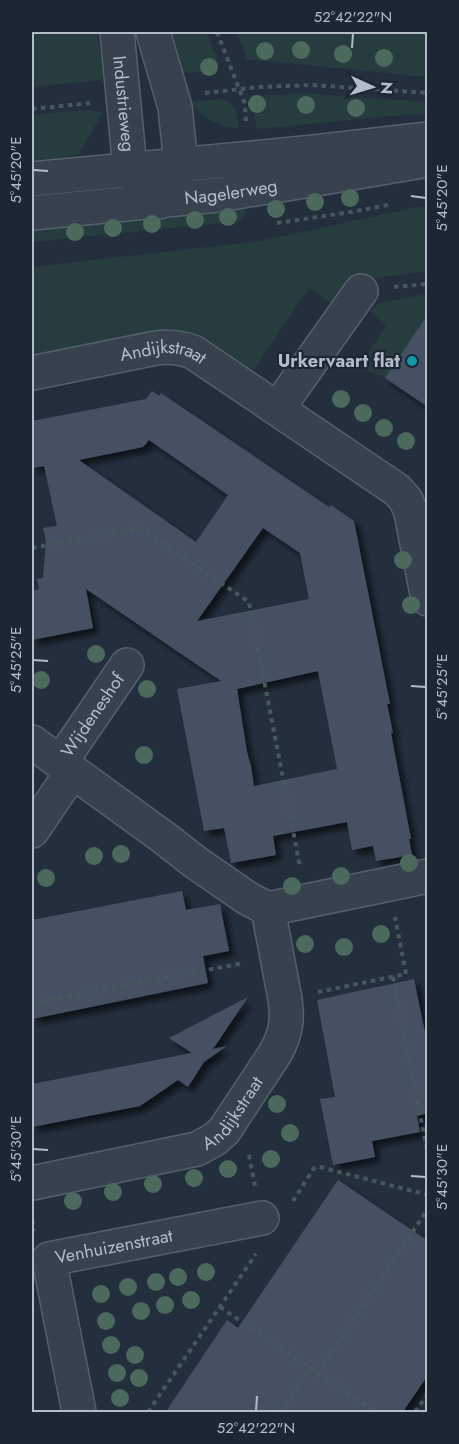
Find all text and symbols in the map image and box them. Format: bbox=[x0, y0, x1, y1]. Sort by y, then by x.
text: 52°42'22"N bbox=[314, 6, 392, 28]
street label: Industrieweg bbox=[106, 54, 141, 153]
north arrow bbox=[342, 57, 402, 117]
text: N bbox=[375, 81, 398, 95]
text: 5°45'20"E bbox=[5, 137, 27, 203]
text: 5°45'20"E bbox=[431, 165, 453, 231]
street label: Nagelerweg bbox=[183, 173, 279, 211]
street label: Andijkstraat bbox=[118, 334, 212, 371]
place label: Urkervaart flat bbox=[278, 348, 400, 374]
marker: Urkervaart flat bbox=[405, 354, 419, 368]
text: 5°45'25"E bbox=[5, 627, 27, 693]
text: 5°45'25"E bbox=[431, 654, 453, 720]
street label: Wijdeneshof bbox=[55, 667, 131, 762]
street label: Andijkstraat bbox=[197, 1071, 270, 1157]
text: 5°45'30"E bbox=[5, 1116, 27, 1182]
text: 5°45'30"E bbox=[431, 1144, 453, 1210]
street label: Venhuizenstraat bbox=[53, 1222, 175, 1271]
text: 52°42'22"N bbox=[217, 1417, 295, 1439]

